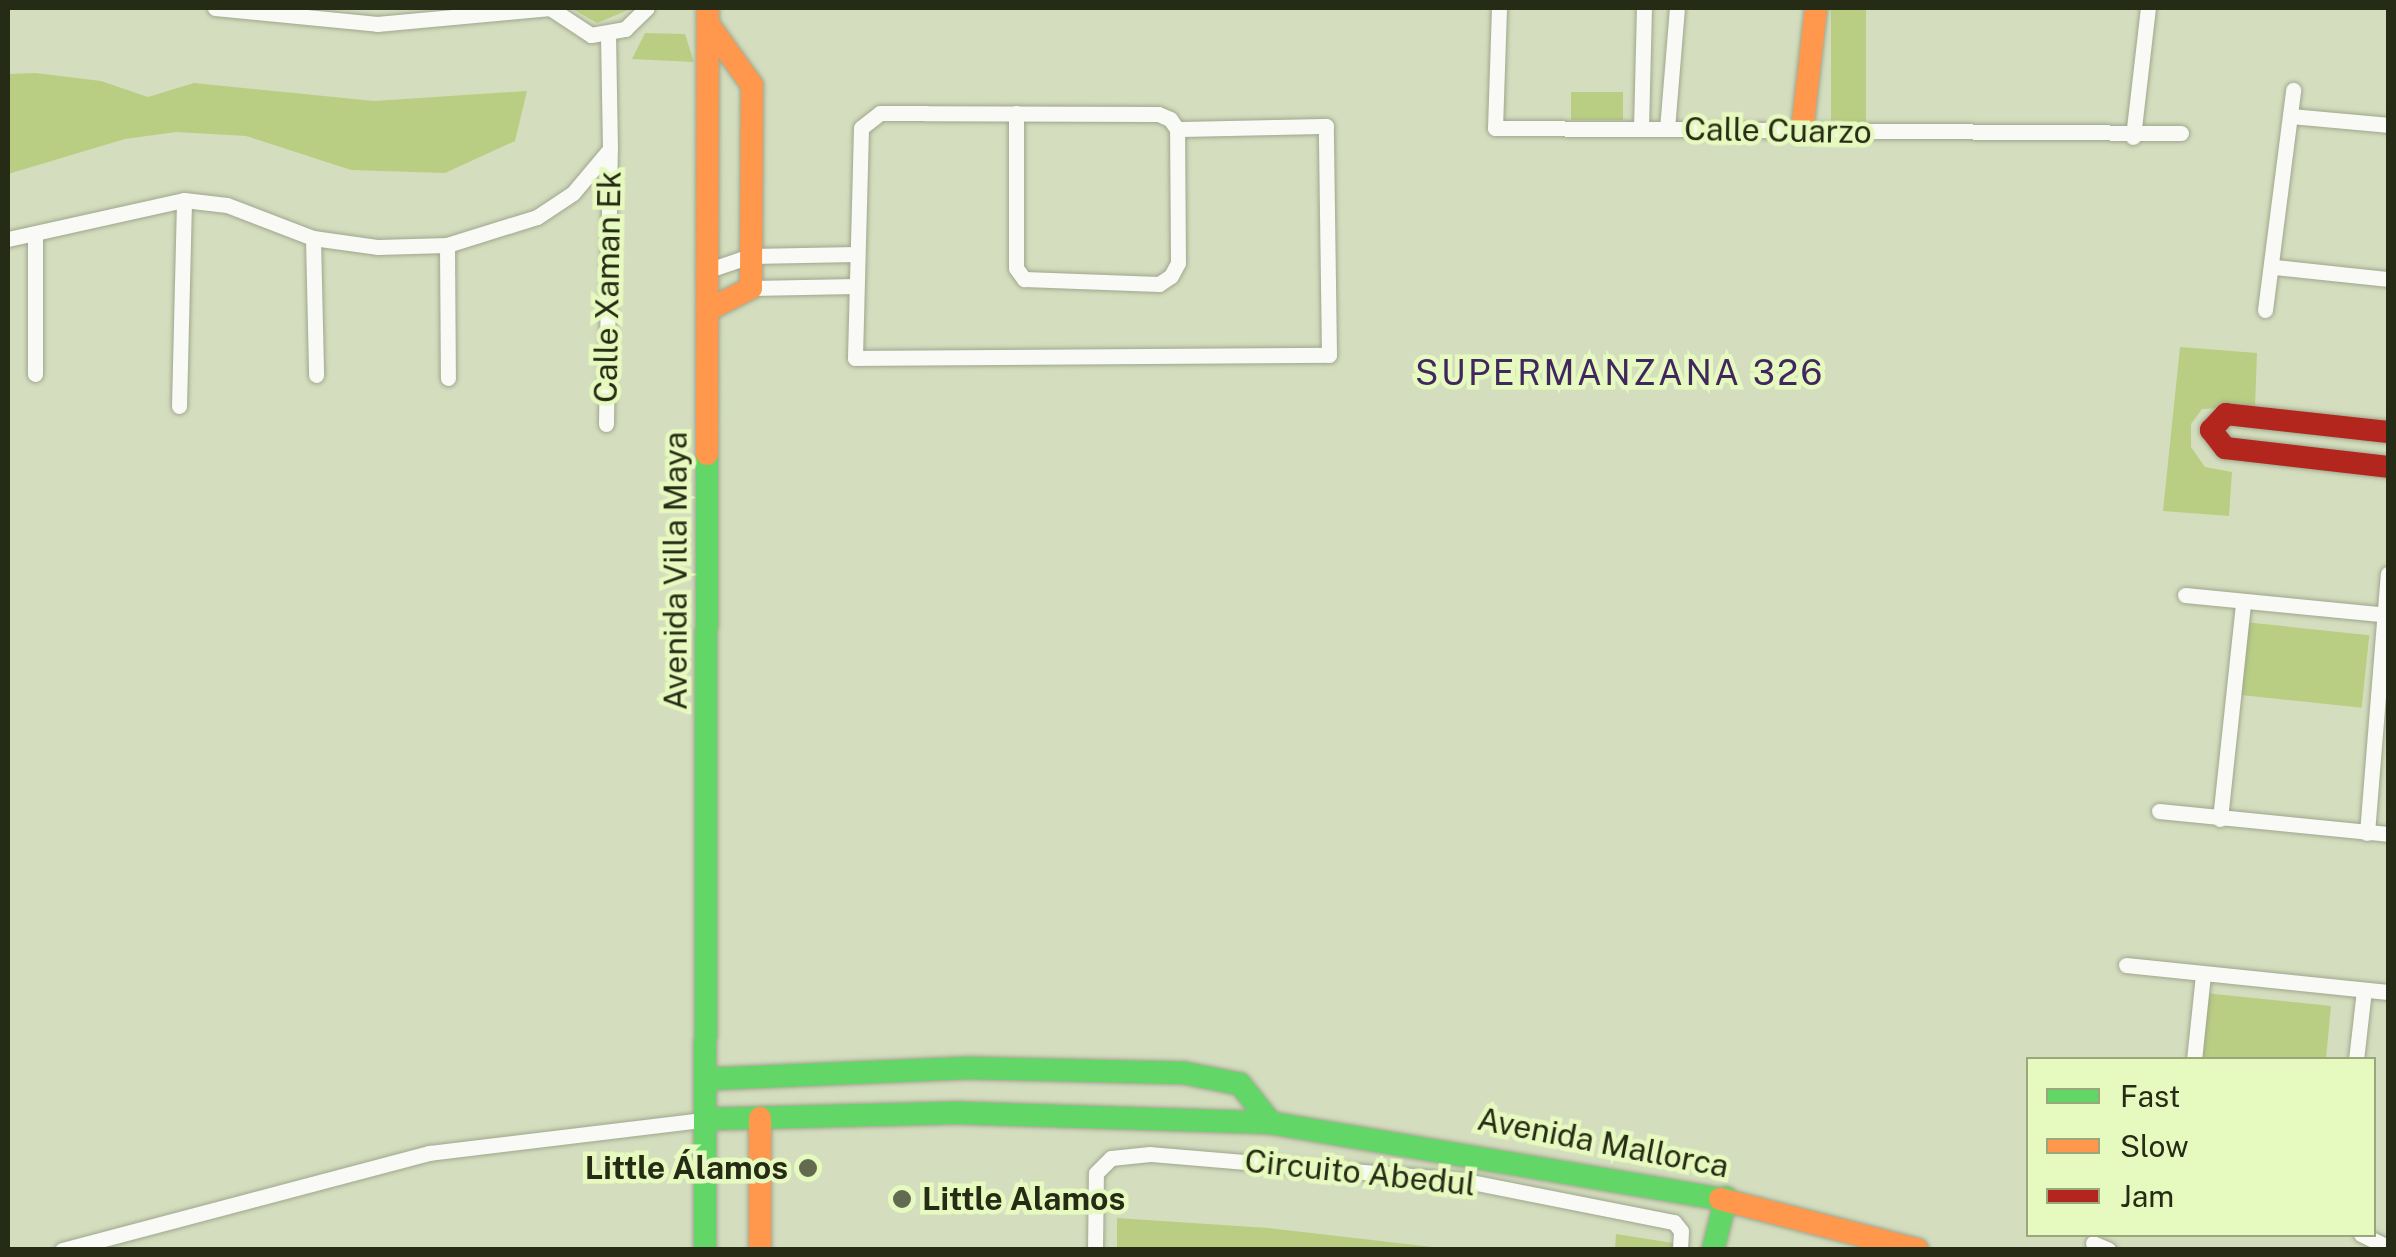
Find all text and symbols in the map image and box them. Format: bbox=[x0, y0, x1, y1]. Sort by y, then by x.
street label: Calle Cuarzo bbox=[1684, 110, 1872, 152]
street label: Calle Xaman Ek bbox=[587, 171, 629, 403]
district label: SUPERMANZANA 326 bbox=[1415, 352, 1825, 394]
street label: Avenida Villa Maya bbox=[657, 431, 695, 711]
legend bbox=[2026, 1057, 2376, 1237]
text: Fast bbox=[2120, 1078, 2180, 1114]
street label: Avenida Mallorca bbox=[1474, 1100, 1732, 1186]
text: Slow bbox=[2120, 1128, 2189, 1164]
street label: Circuito Abedul bbox=[1243, 1142, 1477, 1204]
place label: Little Álamos bbox=[585, 1149, 788, 1187]
marker: Little Álamos bbox=[797, 1157, 819, 1179]
text: Jam bbox=[2120, 1178, 2174, 1214]
place label: Little Alamos bbox=[922, 1180, 1125, 1218]
marker: Little Alamos bbox=[891, 1188, 913, 1210]

